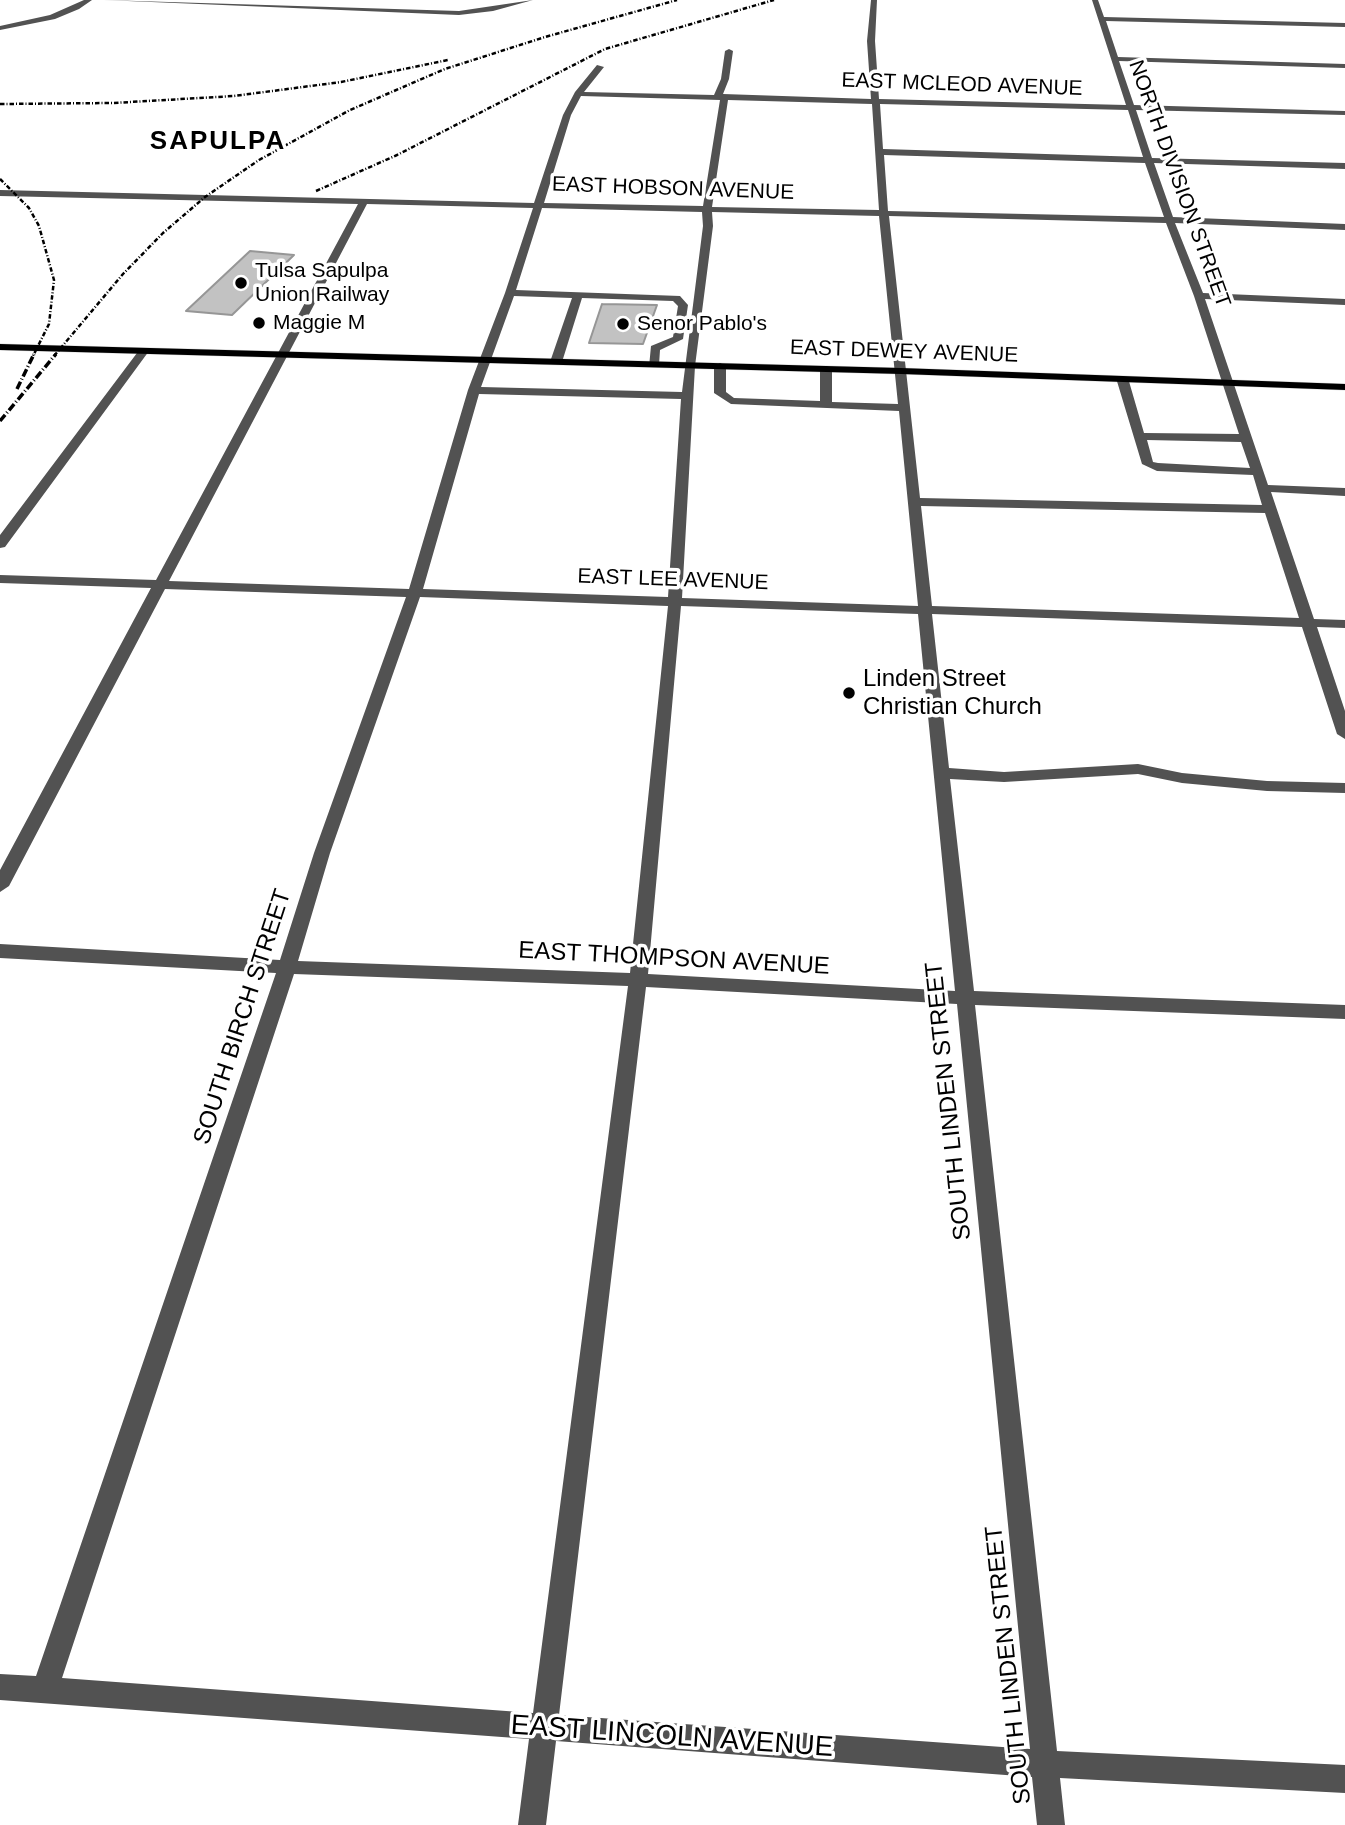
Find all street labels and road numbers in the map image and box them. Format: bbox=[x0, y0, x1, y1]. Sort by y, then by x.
street label: NORTH DIVISION STREET bbox=[1123, 57, 1235, 311]
street label: EAST MCLEOD AVENUE bbox=[841, 68, 1083, 102]
street label: EAST HOBSON AVENUE bbox=[551, 172, 795, 206]
street label: EAST DEWEY AVENUE bbox=[789, 335, 1019, 369]
street label: EAST LEE AVENUE bbox=[577, 564, 769, 596]
street label: SOUTH BIRCH STREET bbox=[188, 886, 298, 1148]
street label: EAST THOMPSON AVENUE bbox=[518, 936, 830, 982]
street label: SOUTH LINDEN STREET bbox=[920, 960, 978, 1242]
street label: SOUTH LINDEN STREET bbox=[980, 1524, 1038, 1806]
street label: EAST LINCOLN AVENUE bbox=[510, 1709, 834, 1765]

